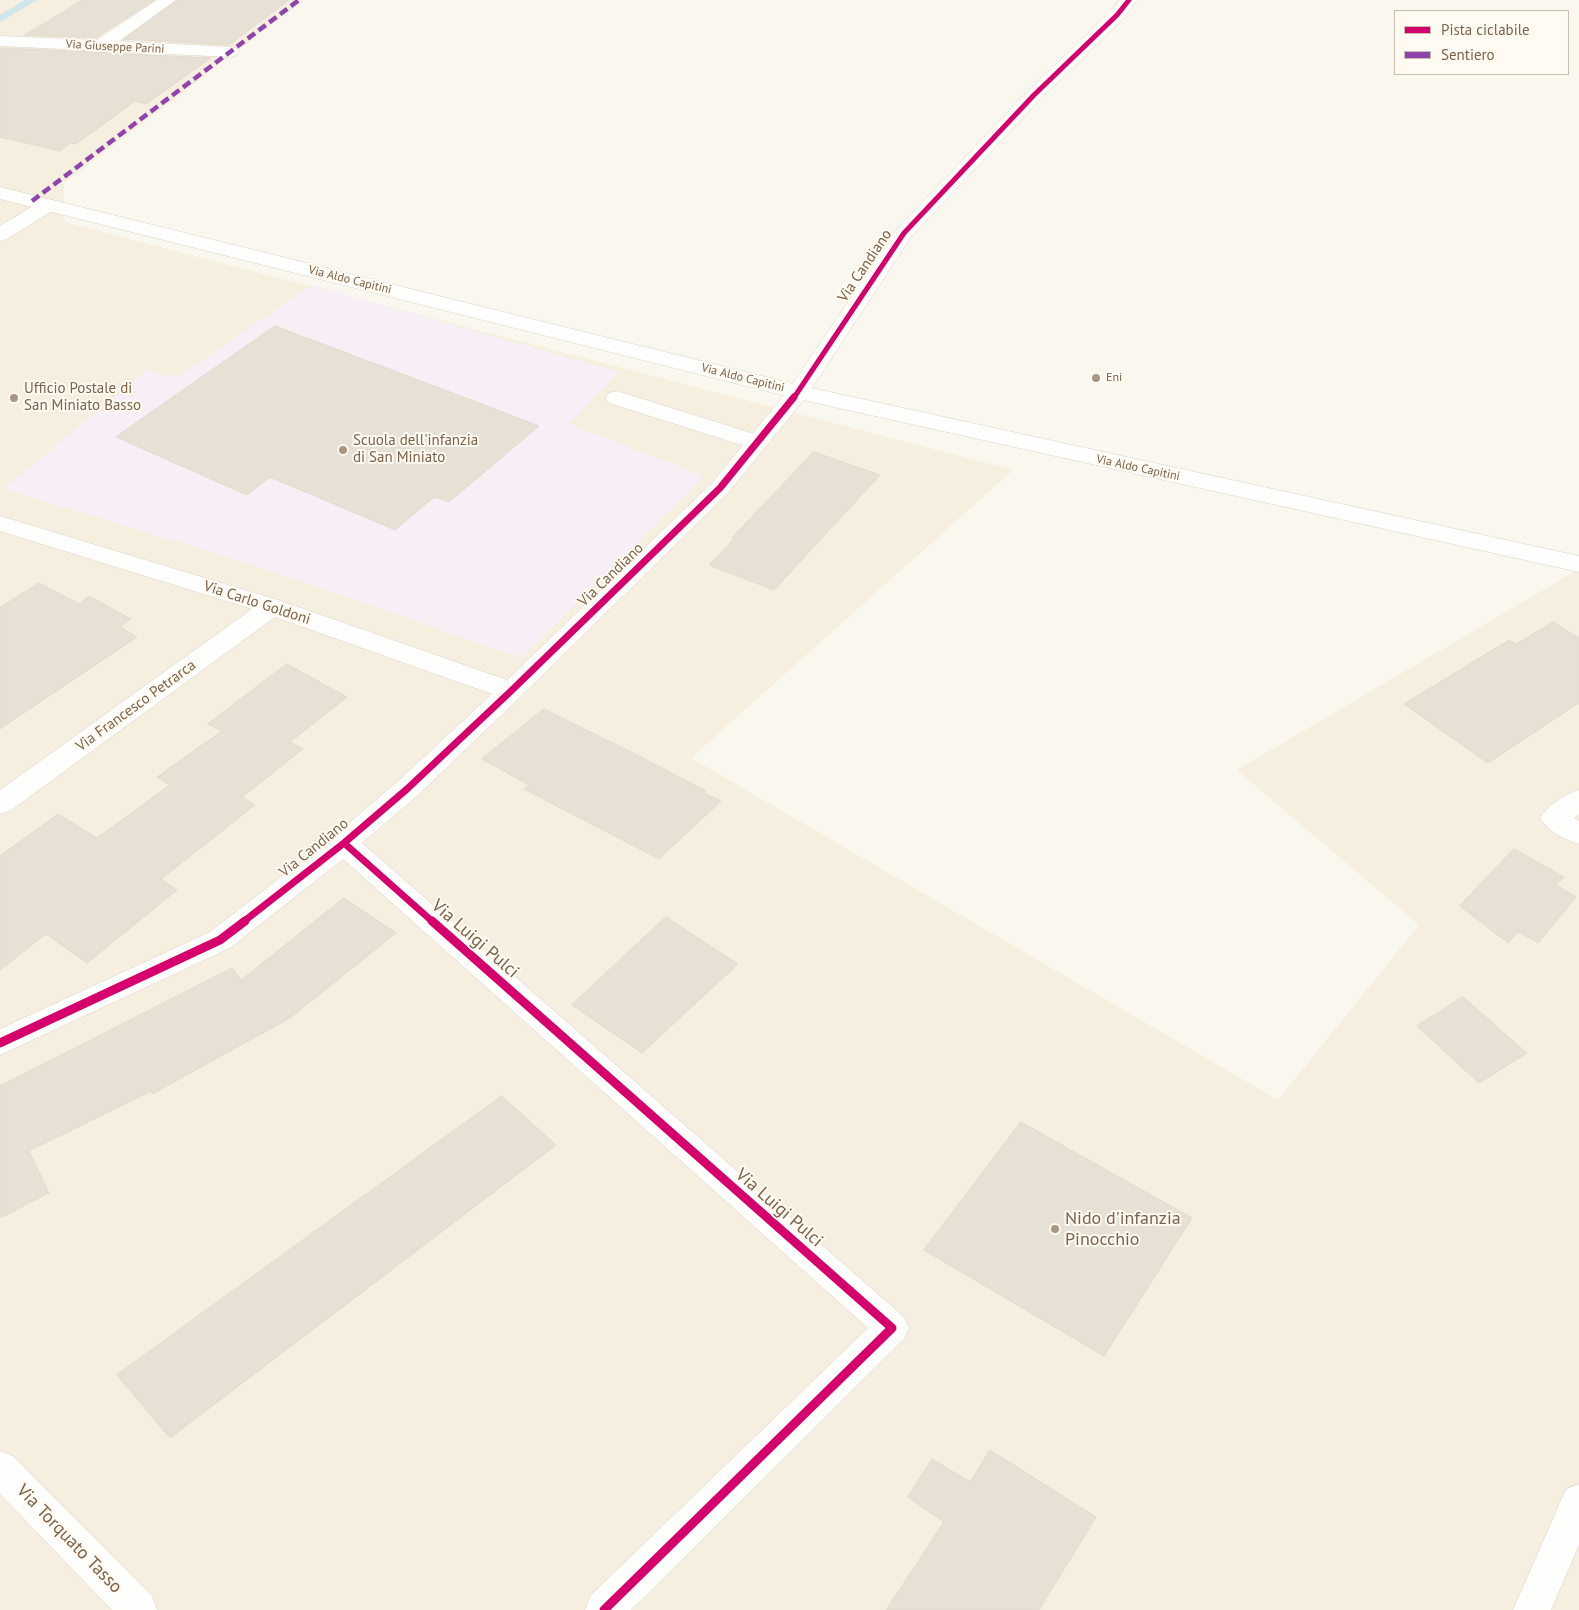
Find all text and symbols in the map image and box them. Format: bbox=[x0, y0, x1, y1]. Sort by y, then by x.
legend bbox=[1394, 10, 1569, 75]
text: Pista ciclabile bbox=[1441, 20, 1530, 39]
street label: Via Giuseppe Parini bbox=[65, 37, 165, 57]
text: Sentiero bbox=[1441, 45, 1495, 64]
street label: Via Candiano bbox=[834, 226, 896, 306]
street label: Via Aldo Capitini bbox=[307, 263, 393, 297]
street label: Via Aldo Capitini bbox=[700, 361, 786, 395]
place label: Eni bbox=[1106, 371, 1122, 385]
marker: Eni bbox=[1090, 372, 1102, 384]
place label: Ufficio Postale di San Miniato Basso bbox=[24, 380, 141, 415]
marker: Ufficio Postale di San Miniato Basso bbox=[8, 392, 20, 404]
place label: Scuola dell'infanzia di San Miniato bbox=[353, 432, 478, 467]
marker: Scuola dell'infanzia di San Miniato bbox=[337, 444, 349, 456]
street label: Via Aldo Capitini bbox=[1095, 452, 1181, 484]
street label: Via Candiano bbox=[575, 539, 647, 611]
street label: Via Carlo Goldoni bbox=[201, 577, 313, 629]
street label: Via Francesco Petrarca bbox=[73, 656, 199, 756]
street label: Via Candiano bbox=[276, 815, 352, 881]
street label: Via Luigi Pulci bbox=[427, 895, 523, 983]
street label: Via Luigi Pulci bbox=[731, 1164, 827, 1252]
place label: Nido d'infanzia Pinocchio bbox=[1065, 1208, 1181, 1250]
marker: Nido d'infanzia Pinocchio bbox=[1049, 1223, 1061, 1235]
street label: Via Torquato Tasso bbox=[12, 1480, 126, 1598]

